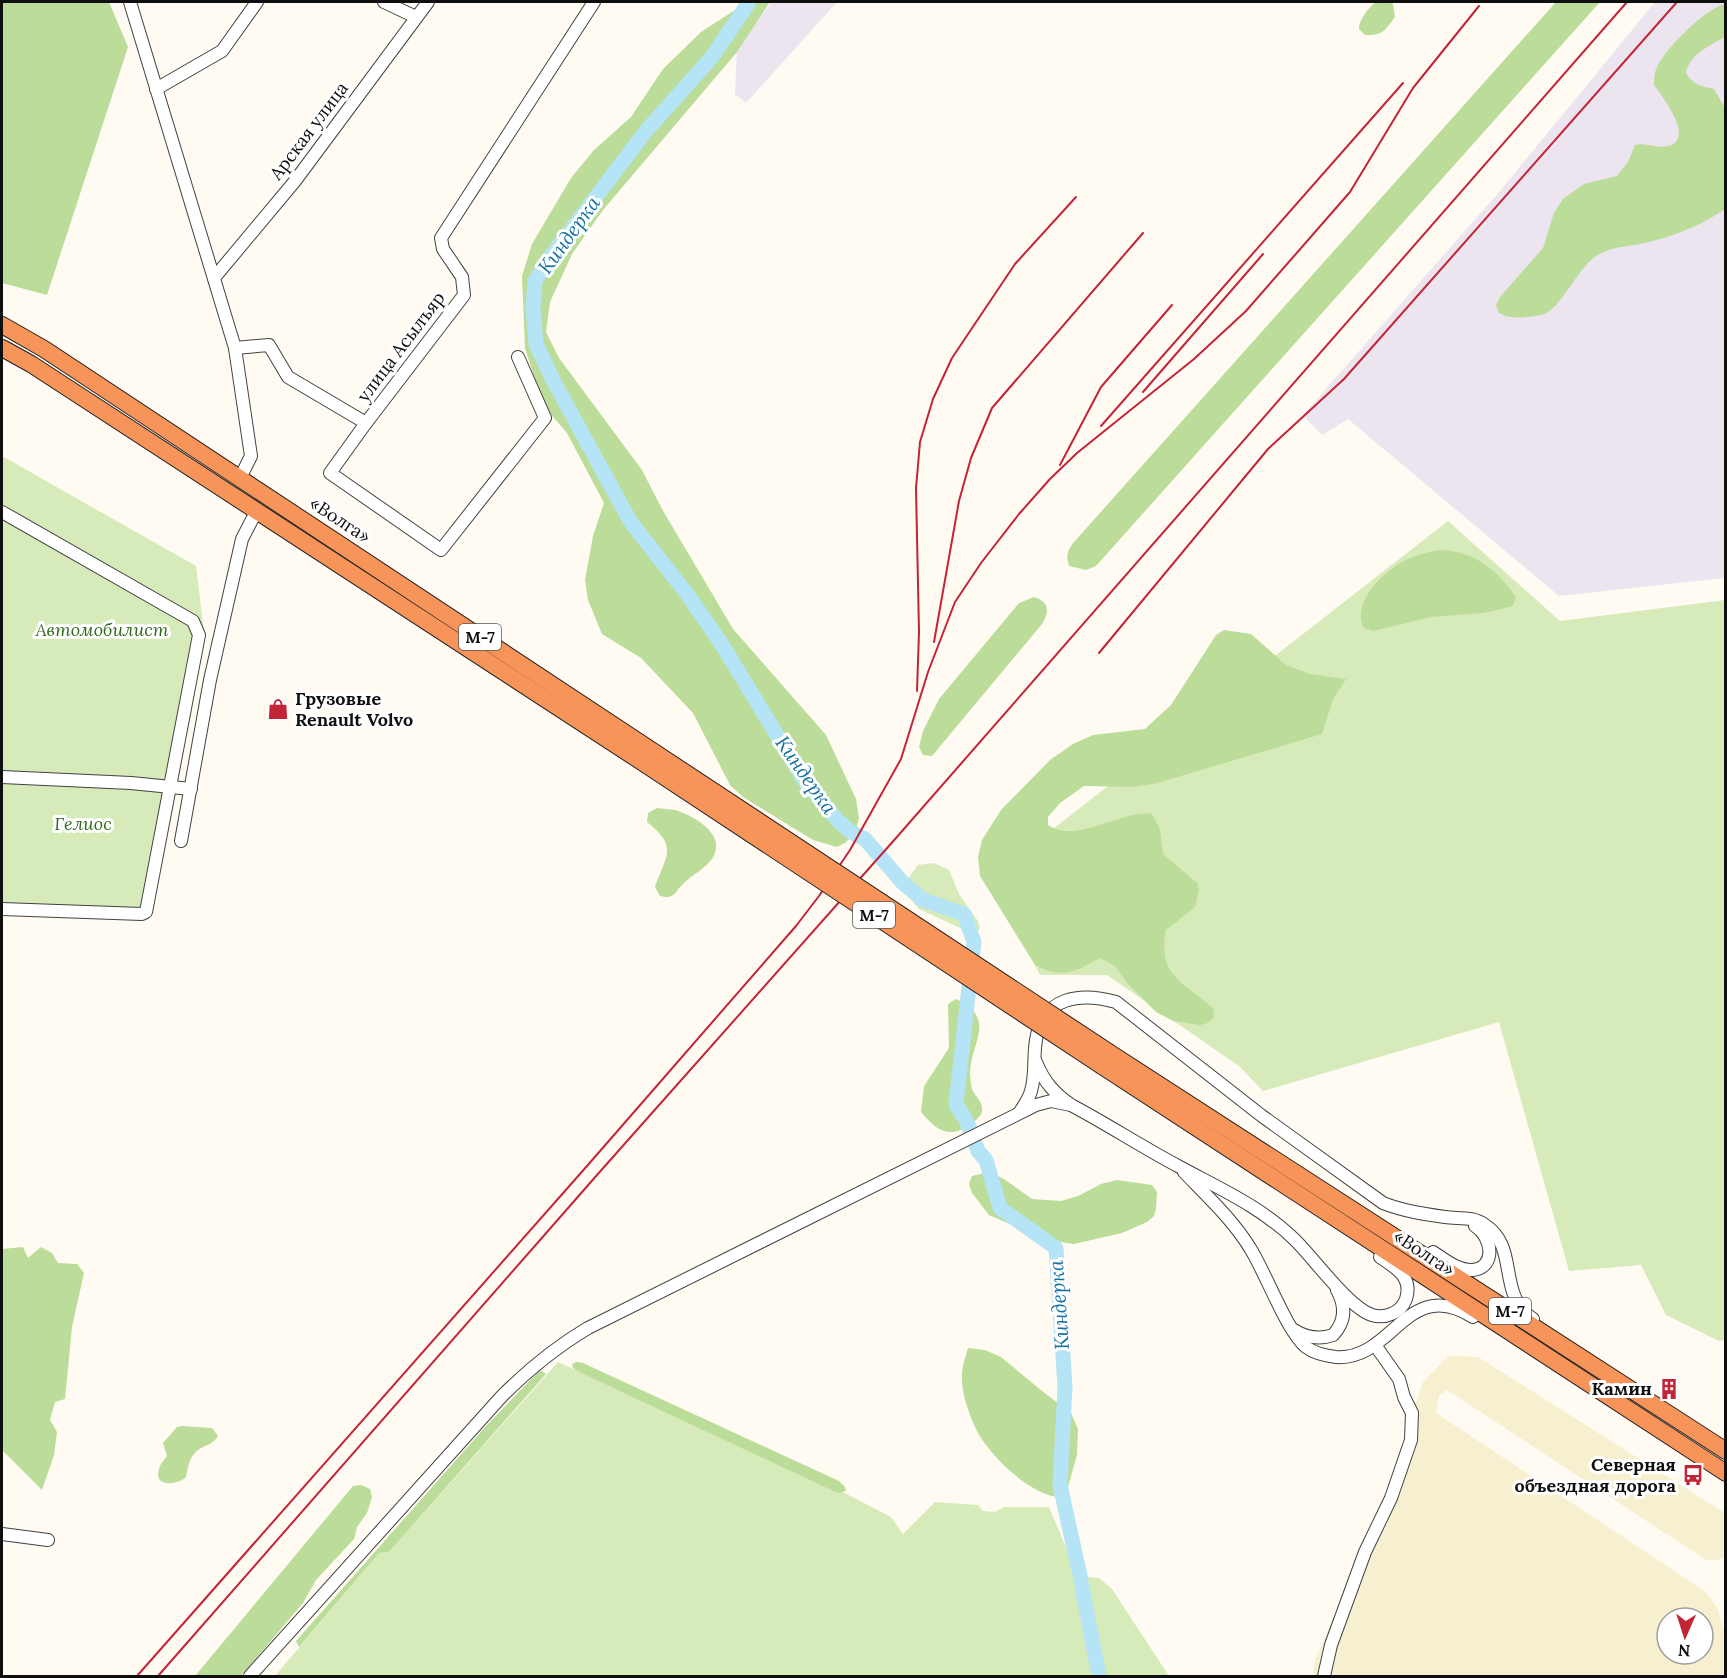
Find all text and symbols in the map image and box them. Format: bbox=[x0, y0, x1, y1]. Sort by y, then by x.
street label: Арская улица bbox=[264, 77, 353, 185]
water label: Киндерка bbox=[532, 191, 605, 278]
street label: улица Асылъяр bbox=[352, 287, 450, 406]
street label: «Волга» bbox=[305, 491, 375, 548]
park label: Автомобилист bbox=[34, 618, 169, 641]
road number: М-7 bbox=[459, 624, 501, 650]
place label: Грузовые Renault Volvo bbox=[295, 687, 413, 731]
shop icon: Грузовые Renault Volvo bbox=[266, 697, 290, 721]
water label: Киндерка bbox=[770, 731, 842, 819]
park label: Гелиос bbox=[54, 812, 112, 835]
road number: М-7 bbox=[853, 902, 895, 928]
street label: «Волга» bbox=[1389, 1224, 1459, 1281]
water label: Киндерка bbox=[1043, 1259, 1074, 1351]
road number: М-7 bbox=[1489, 1298, 1531, 1324]
place label: Камин bbox=[1592, 1377, 1652, 1400]
building icon: Камин bbox=[1657, 1377, 1681, 1401]
place label: Северная объездная дорога bbox=[1514, 1453, 1677, 1497]
bus stop icon: Северная объездная дорога bbox=[1681, 1463, 1705, 1487]
north arrow bbox=[1655, 1606, 1715, 1666]
text: N bbox=[1678, 1641, 1691, 1661]

